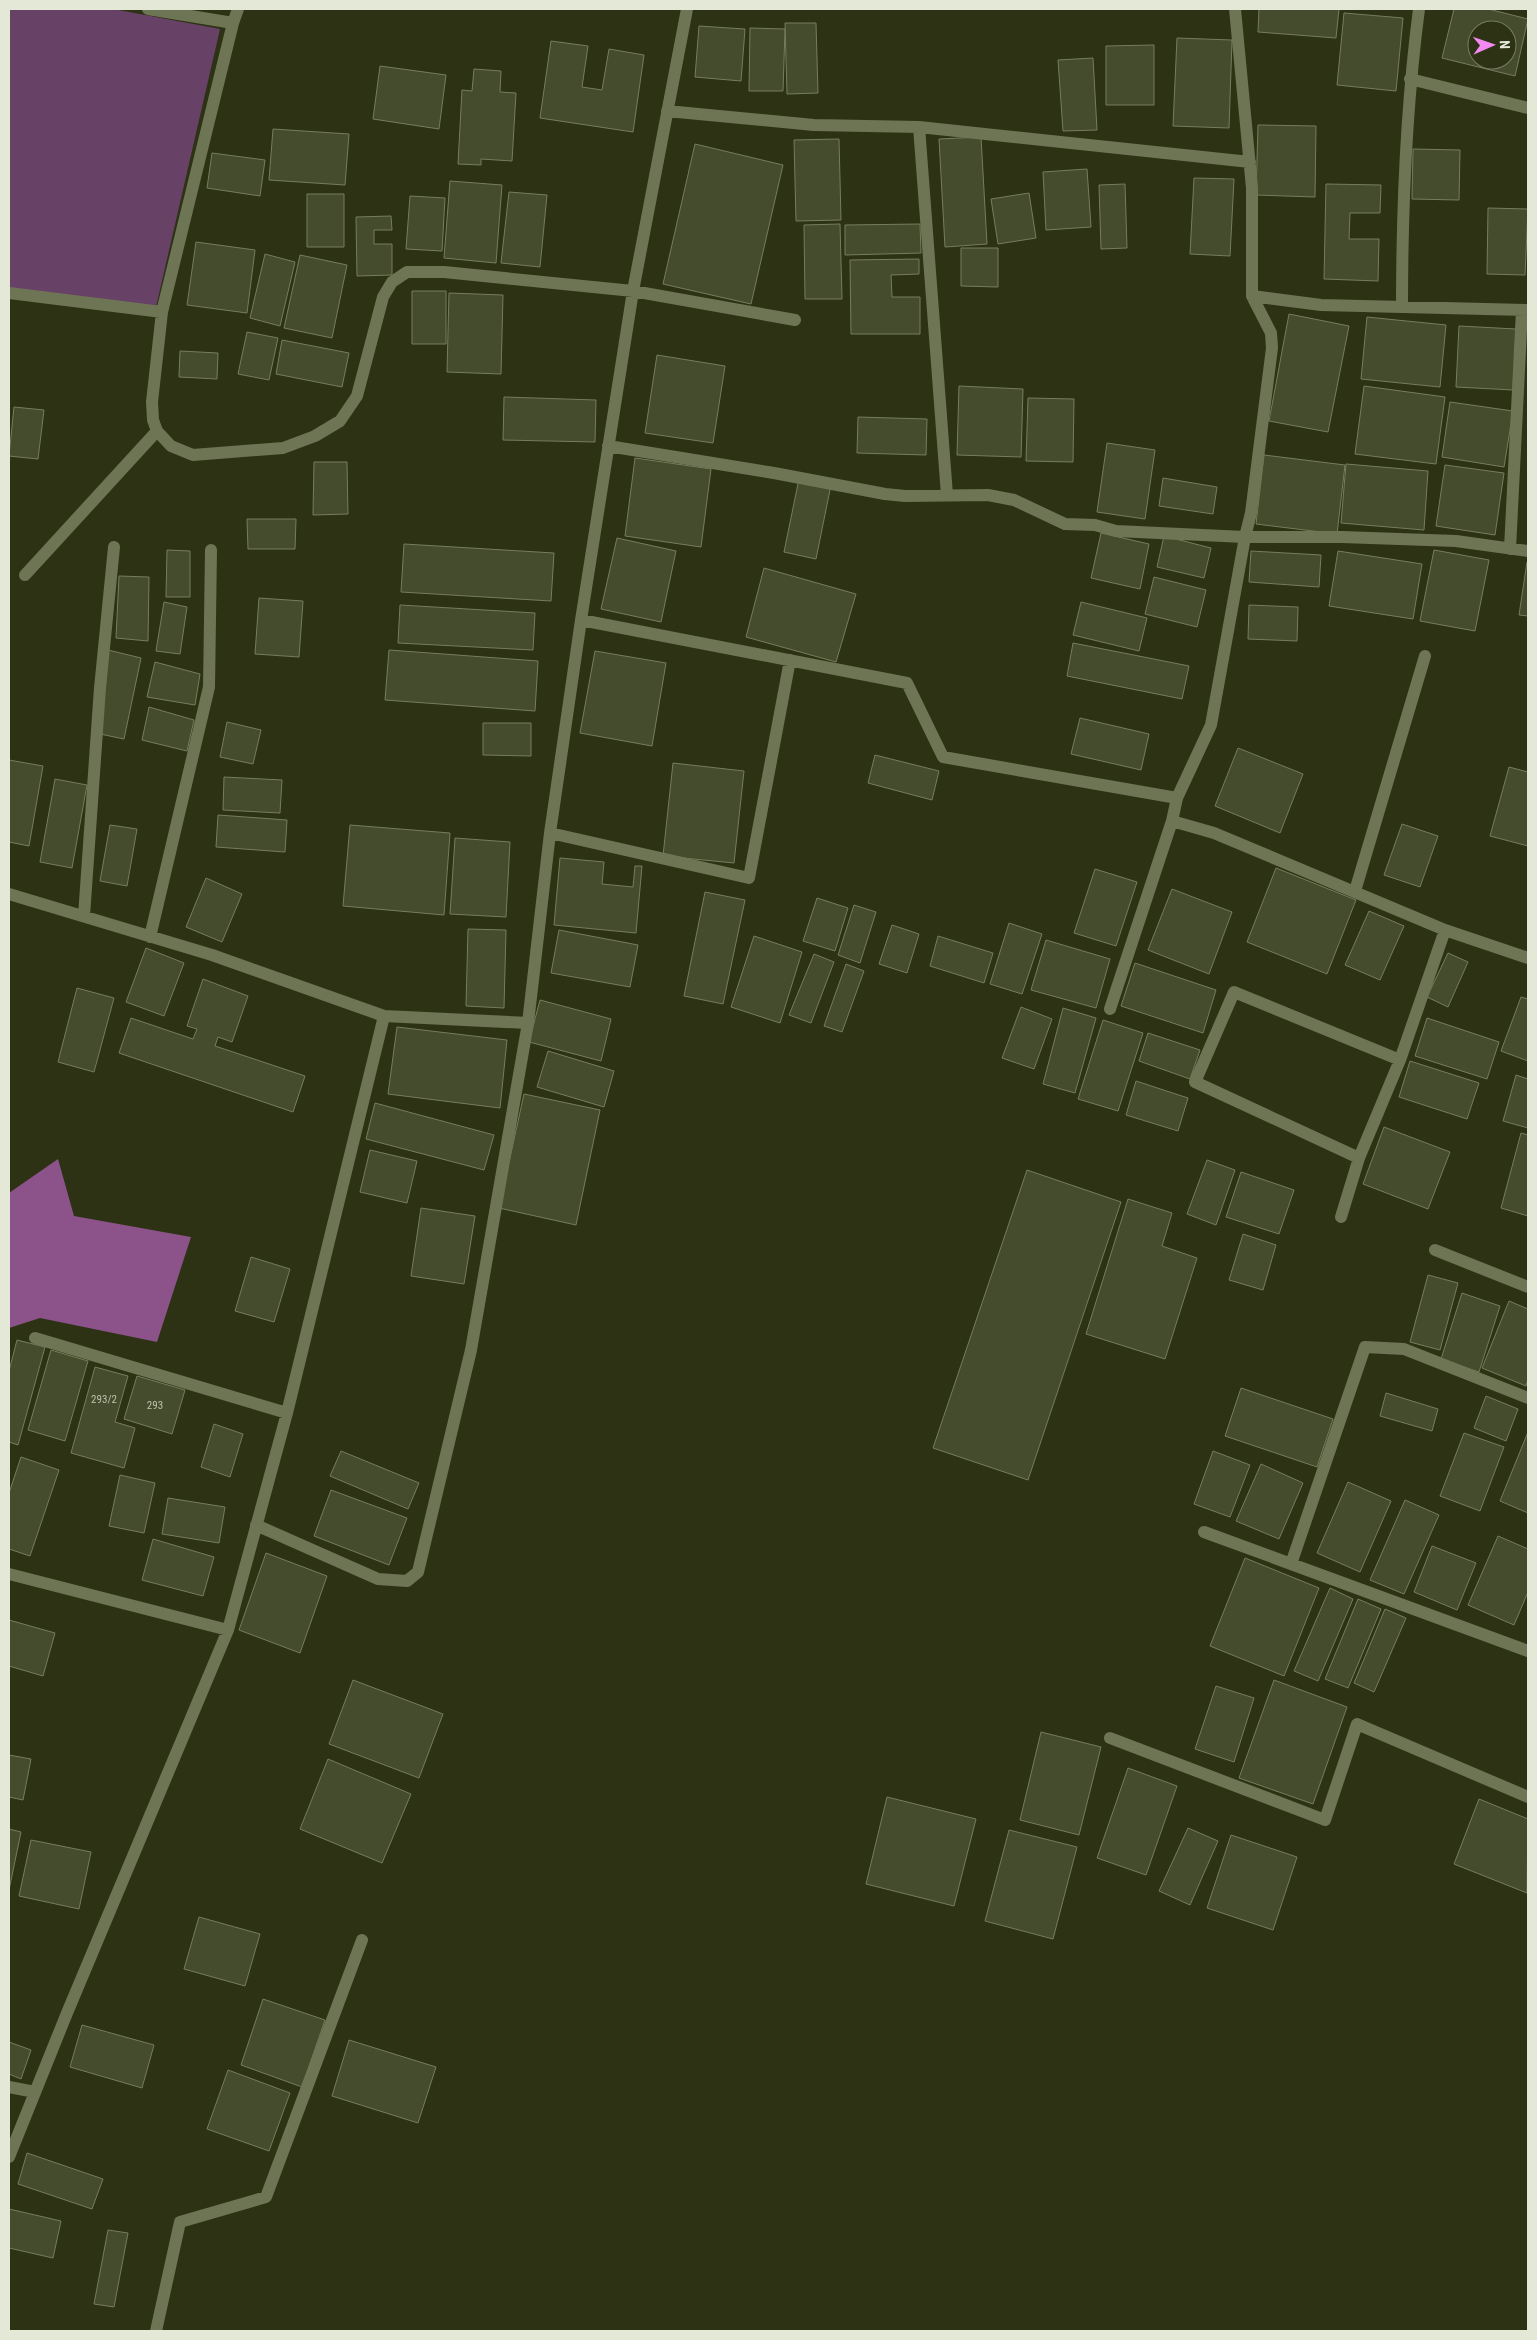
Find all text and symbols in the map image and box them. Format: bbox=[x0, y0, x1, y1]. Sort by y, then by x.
north arrow bbox=[1467, 20, 1517, 70]
text: N bbox=[1497, 40, 1513, 49]
house number: 293/2 bbox=[91, 1393, 117, 1406]
house number: 293 bbox=[147, 1399, 163, 1412]

